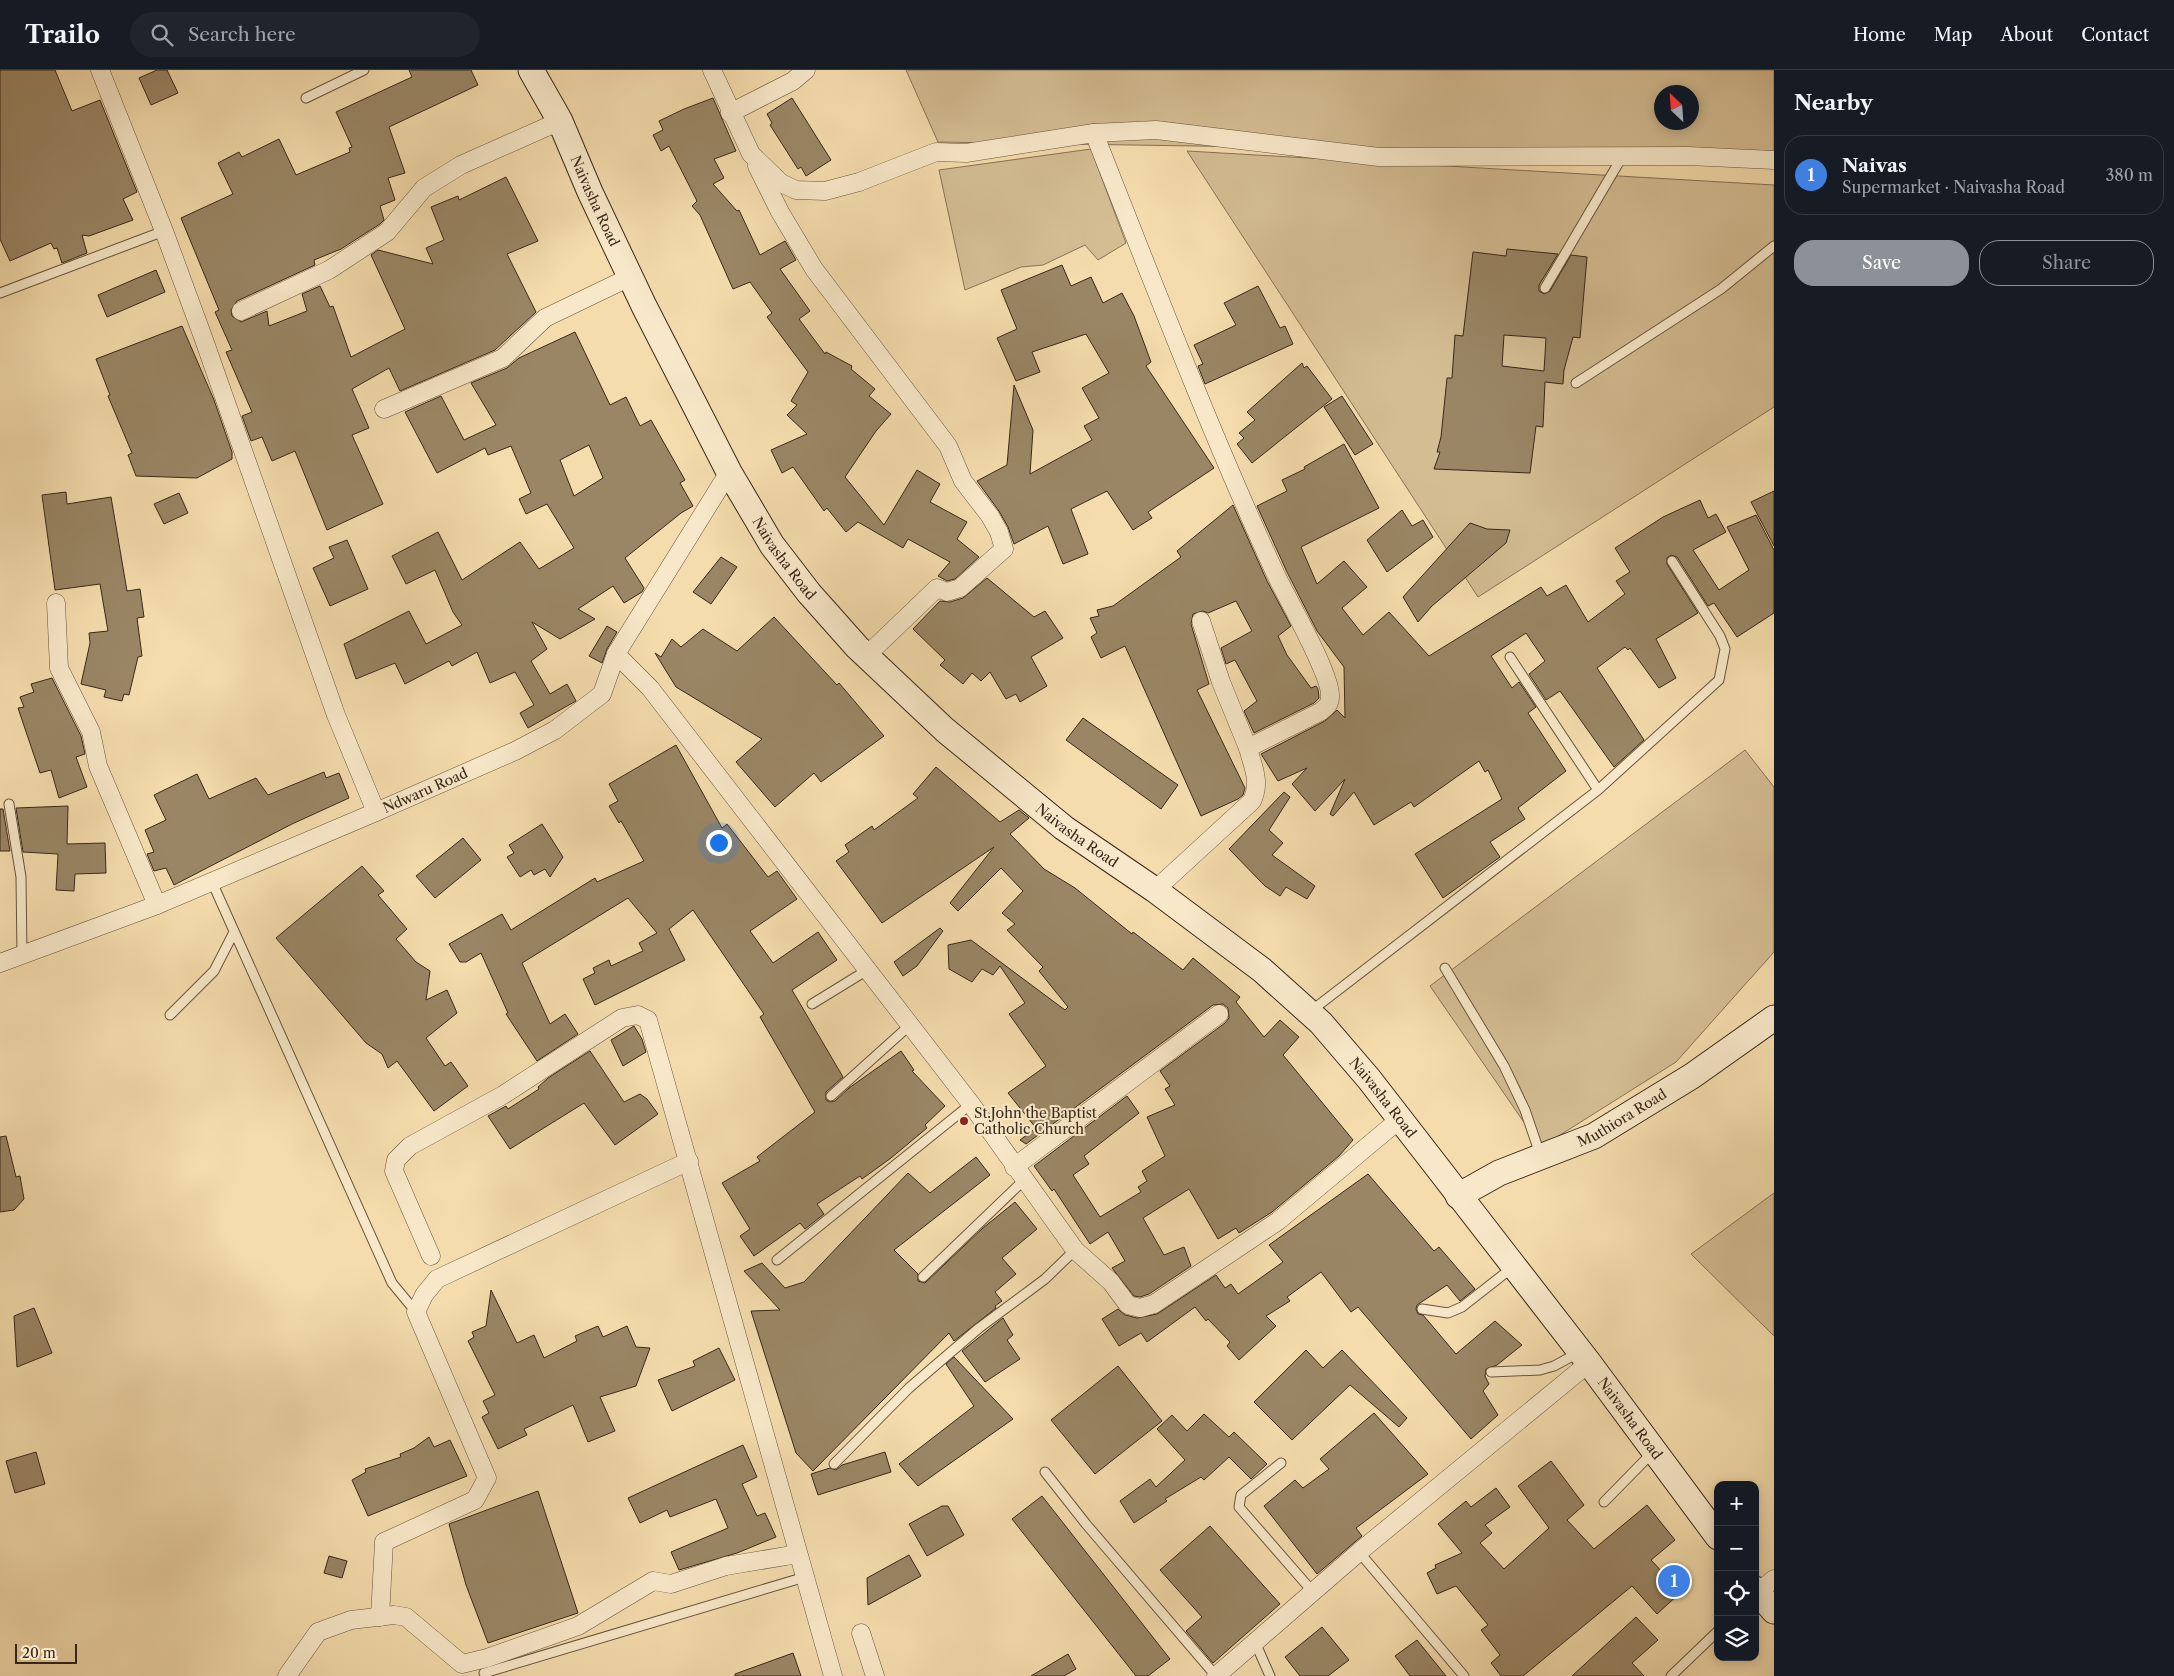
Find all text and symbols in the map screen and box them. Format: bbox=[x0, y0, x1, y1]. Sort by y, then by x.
search box bbox=[130, 12, 480, 57]
text: Trailo bbox=[25, 20, 100, 49]
icon: search bbox=[148, 21, 176, 49]
text: Search here bbox=[188, 23, 296, 46]
text: Home bbox=[1853, 24, 1906, 46]
text: Map bbox=[1934, 24, 1972, 46]
text: About bbox=[2000, 24, 2053, 46]
text: Contact bbox=[2081, 24, 2149, 46]
north arrow bbox=[1654, 85, 1699, 130]
text: Nearby bbox=[1794, 90, 1873, 115]
street label: Naivasha Road bbox=[567, 153, 624, 250]
text: Naivas bbox=[1842, 154, 1907, 177]
text: 1 bbox=[1807, 165, 1815, 185]
text: 380 m bbox=[2105, 165, 2153, 185]
text: Supermarket · Naivasha Road bbox=[1842, 177, 2065, 197]
button: Save bbox=[1794, 240, 1969, 286]
button: Share bbox=[1979, 240, 2154, 286]
street label: Naivasha Road bbox=[749, 514, 820, 604]
street label: Ndwaru Road bbox=[380, 764, 471, 817]
street label: Naivasha Road bbox=[1032, 799, 1122, 872]
your location bbox=[706, 830, 732, 856]
street label: Naivasha Road bbox=[1345, 1054, 1421, 1142]
street label: Muthiora Road bbox=[1575, 1085, 1670, 1151]
place label: St.John the Baptist Catholic Church bbox=[974, 1104, 1097, 1138]
marker: St.John the Baptist Catholic Church bbox=[958, 1115, 970, 1127]
street label: Naivasha Road bbox=[1594, 1374, 1667, 1463]
map controls bbox=[1714, 1481, 1759, 1661]
button: + bbox=[1714, 1481, 1759, 1526]
button: − bbox=[1714, 1526, 1759, 1571]
pin: 1 bbox=[1658, 1562, 1690, 1600]
button: locate bbox=[1714, 1571, 1759, 1616]
button: layers bbox=[1714, 1616, 1759, 1661]
scale bar bbox=[15, 1641, 78, 1664]
text: 20 m bbox=[22, 1644, 56, 1662]

